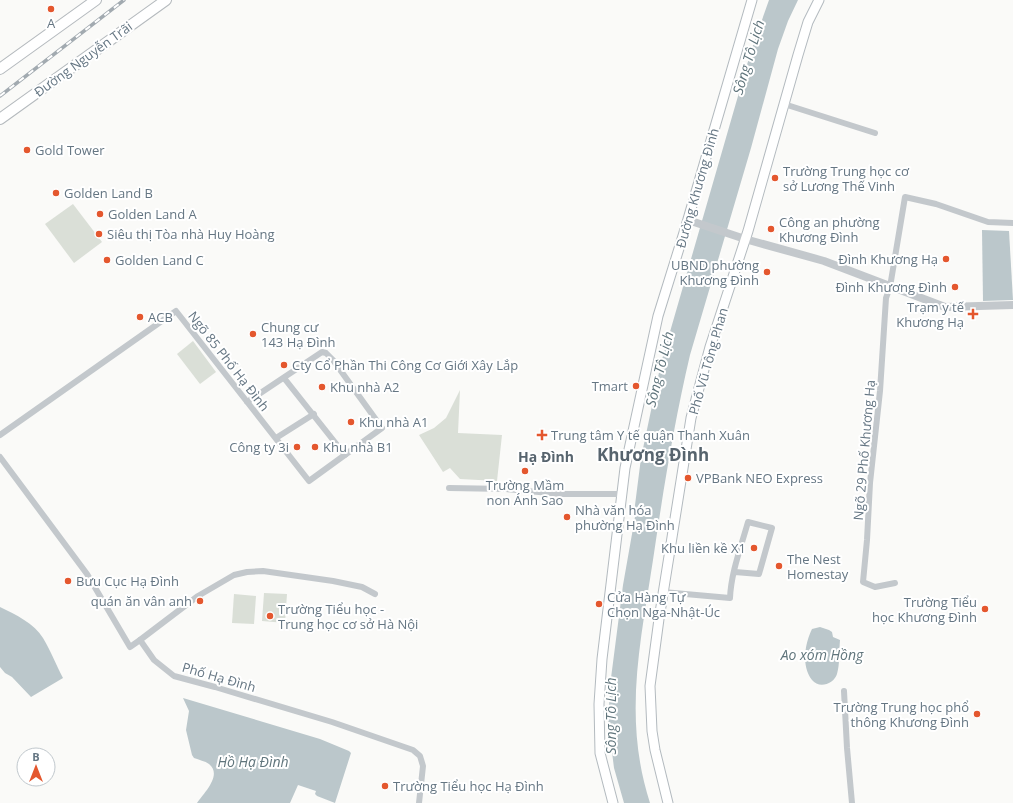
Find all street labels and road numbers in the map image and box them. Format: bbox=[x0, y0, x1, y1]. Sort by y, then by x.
street label: Đường Nguyễn Trãi bbox=[30, 17, 136, 101]
street label: Đường Khương Đình bbox=[671, 126, 723, 250]
street label: Phố Vũ Tông Phan bbox=[684, 305, 732, 417]
street label: Ngõ 85 Phố Hạ Đình bbox=[184, 307, 274, 415]
street label: Ngõ 29 Phố Khương Hạ bbox=[849, 379, 879, 521]
street label: Phố Hạ Đình bbox=[180, 658, 258, 696]

